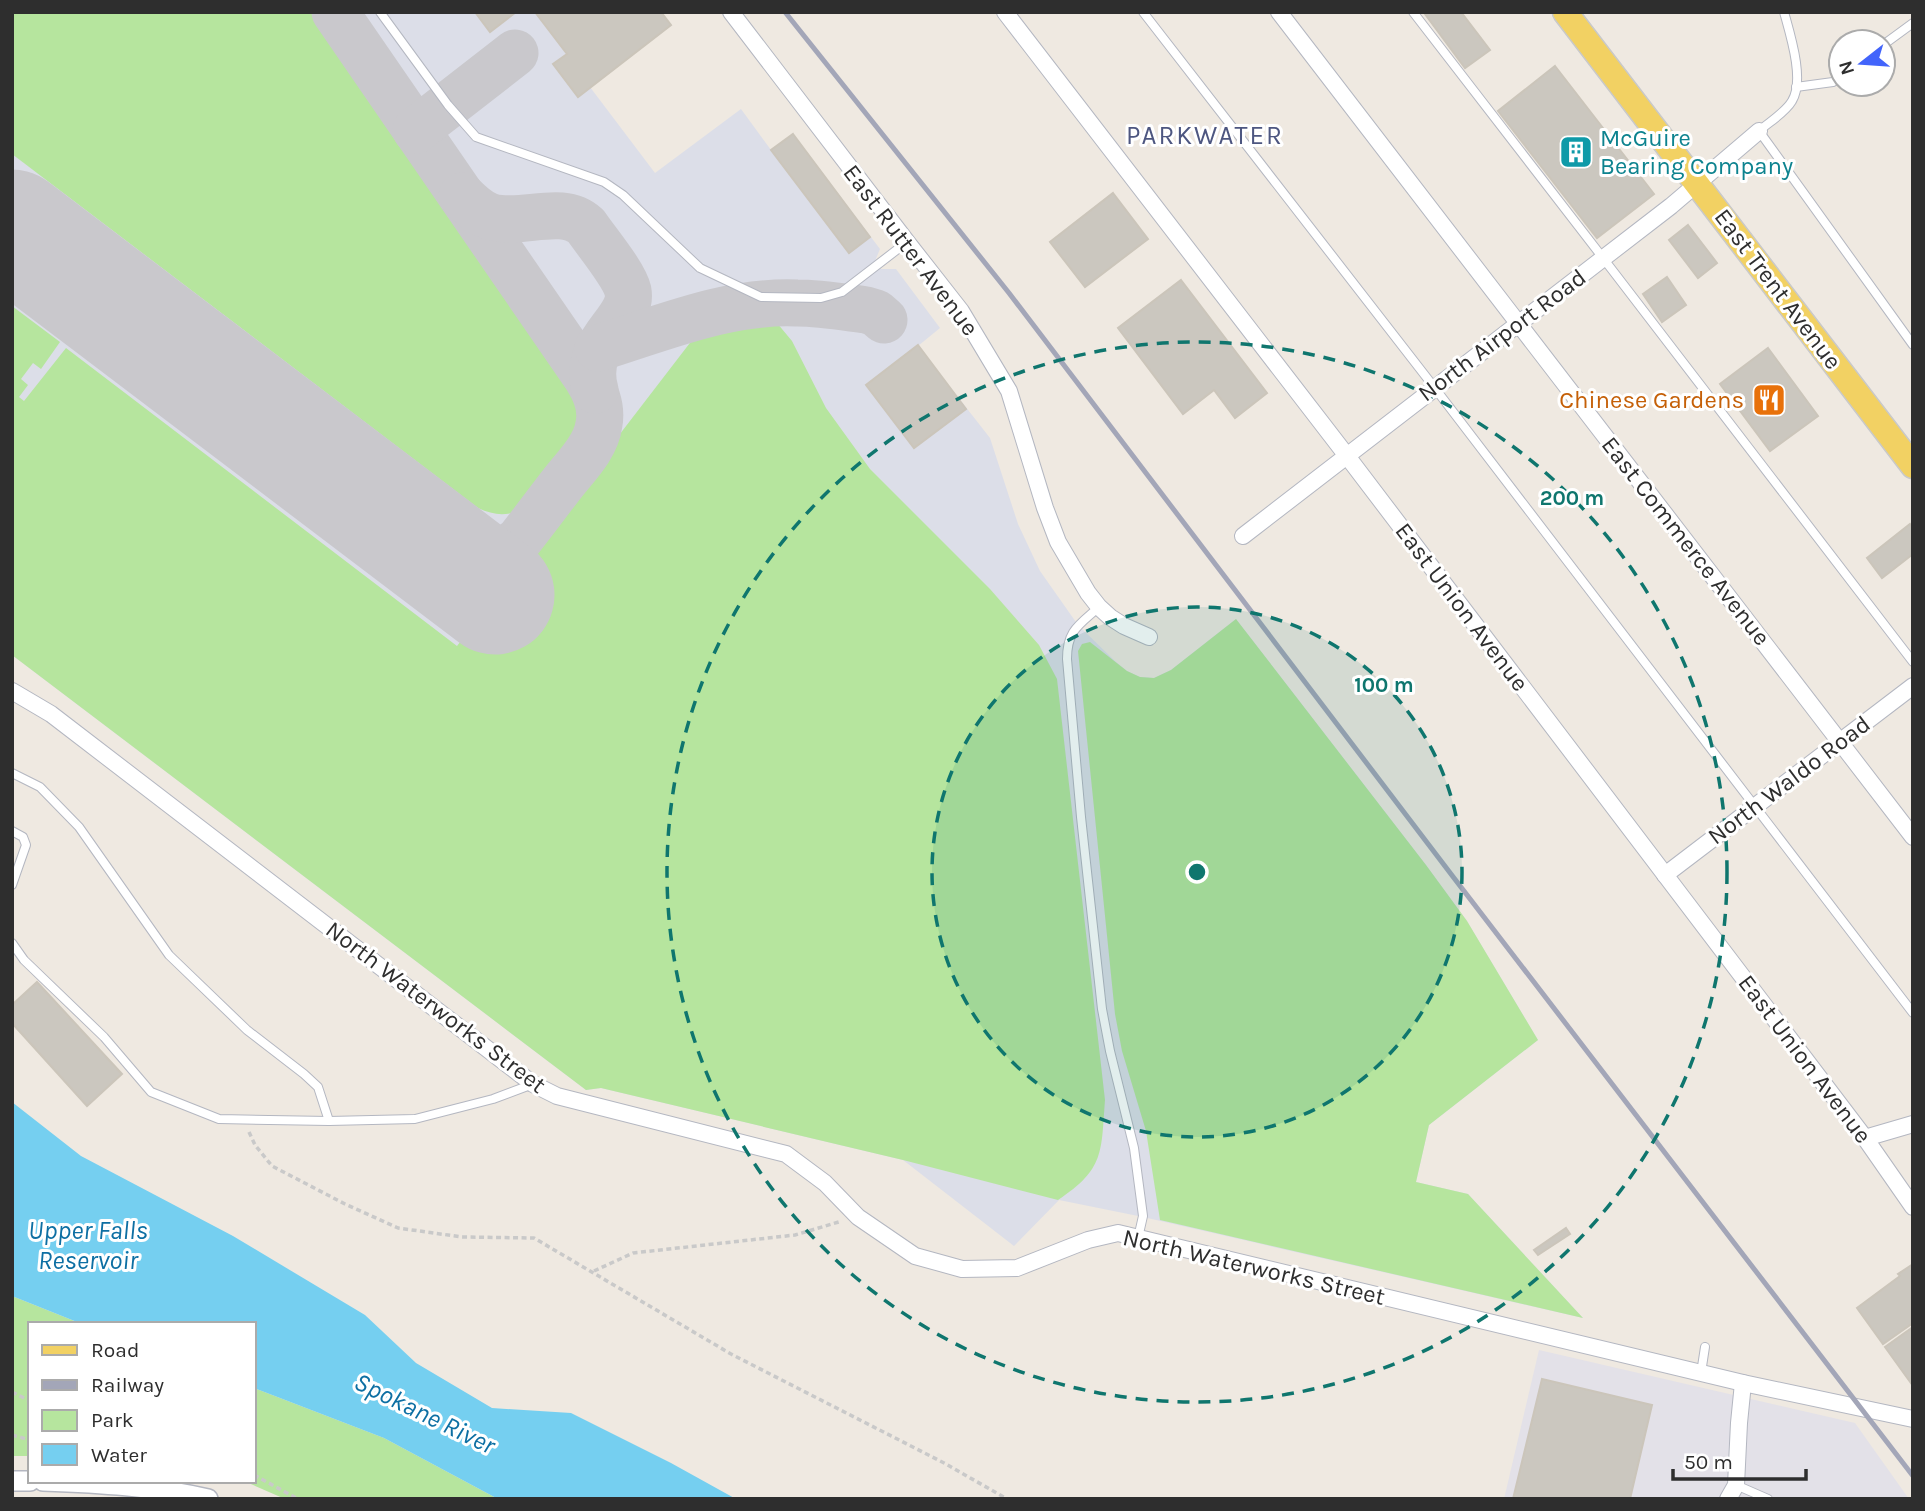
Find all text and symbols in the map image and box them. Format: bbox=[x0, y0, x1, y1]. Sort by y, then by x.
north arrow bbox=[1827, 28, 1897, 98]
text: N bbox=[1834, 58, 1859, 77]
district label: PARKWATER bbox=[1126, 120, 1284, 151]
place label: McGuire Bearing Company bbox=[1600, 124, 1793, 180]
building icon: McGuire Bearing Company bbox=[1557, 133, 1595, 171]
street label: East Rutter Avenue bbox=[838, 159, 984, 341]
street label: East Trent Avenue bbox=[1709, 203, 1847, 375]
street label: North Airport Road bbox=[1413, 263, 1591, 407]
restaurant icon: Chinese Gardens bbox=[1750, 381, 1788, 419]
place label: Chinese Gardens bbox=[1559, 386, 1744, 414]
street label: East Commerce Avenue bbox=[1596, 431, 1776, 651]
text: 200 m bbox=[1540, 486, 1604, 510]
street label: East Union Avenue bbox=[1390, 517, 1534, 697]
text: 100 m bbox=[1354, 673, 1414, 697]
street label: North Waldo Road bbox=[1702, 710, 1876, 850]
centre of rings bbox=[1185, 860, 1209, 884]
street label: North Waterworks Street bbox=[320, 915, 552, 1099]
street label: East Union Avenue bbox=[1733, 969, 1877, 1149]
water label: Upper Falls Reservoir bbox=[28, 1215, 148, 1276]
street label: North Waterworks Street bbox=[1120, 1223, 1388, 1311]
legend bbox=[28, 1322, 256, 1483]
text: Road bbox=[91, 1338, 139, 1362]
water label: Spokane River bbox=[349, 1366, 501, 1461]
text: Railway bbox=[91, 1373, 164, 1397]
text: Park bbox=[91, 1408, 134, 1432]
scale bar bbox=[1673, 1438, 1806, 1482]
text: Water bbox=[91, 1443, 147, 1467]
text: 50 m bbox=[1684, 1450, 1733, 1474]

